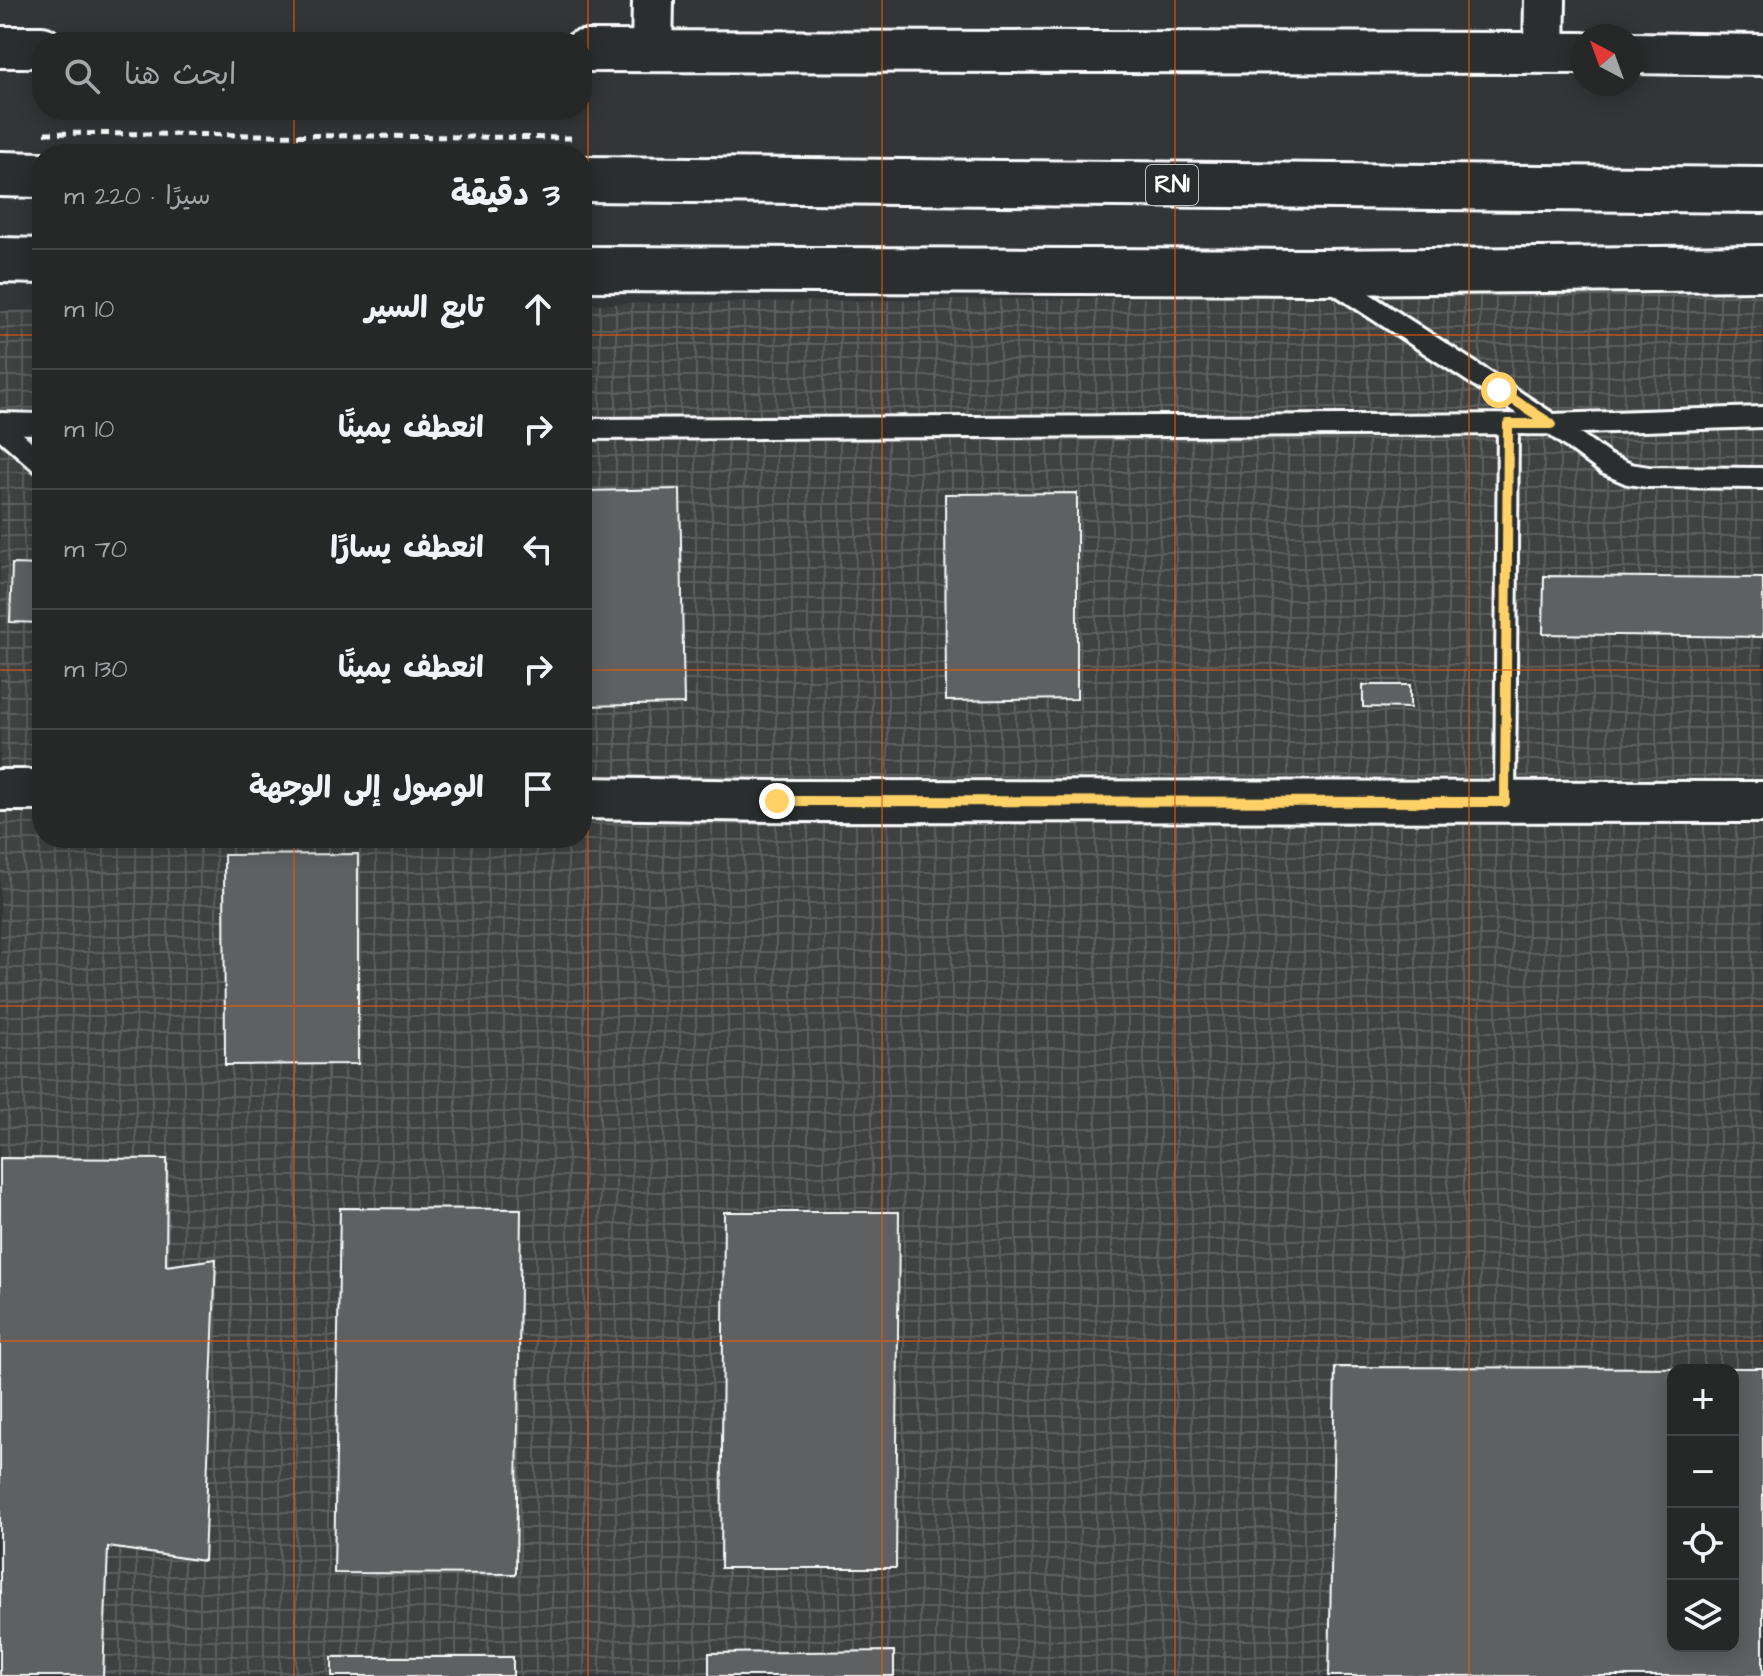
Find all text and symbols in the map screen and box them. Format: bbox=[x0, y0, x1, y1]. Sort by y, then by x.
north arrow bbox=[1571, 24, 1643, 96]
search box bbox=[32, 32, 592, 120]
icon: search bbox=[60, 54, 104, 98]
text: ابحث هنا bbox=[124, 54, 236, 96]
road number: RN1 bbox=[1146, 165, 1198, 205]
text: 3 دقيقة bbox=[451, 171, 560, 219]
text: سيرًا · 220 m bbox=[64, 178, 211, 214]
text: تابع السير bbox=[365, 287, 484, 329]
icon: ahead bbox=[516, 287, 560, 331]
text: 10 m bbox=[64, 291, 114, 327]
route start bbox=[1481, 372, 1517, 408]
text: انعطف يمينًا bbox=[338, 407, 484, 449]
icon: right bbox=[516, 407, 560, 451]
text: 10 m bbox=[64, 411, 114, 447]
text: انعطف يسارًا bbox=[330, 527, 484, 569]
icon: left bbox=[516, 527, 560, 571]
text: 70 m bbox=[64, 531, 127, 567]
text: انعطف يمينًا bbox=[338, 647, 484, 689]
icon: right bbox=[516, 647, 560, 691]
text: 130 m bbox=[64, 651, 128, 687]
text: الوصول إلى الوجهة bbox=[249, 767, 484, 809]
icon: arrive bbox=[516, 767, 560, 811]
route end bbox=[759, 783, 795, 819]
map controls bbox=[1667, 1364, 1739, 1652]
button: + bbox=[1667, 1364, 1739, 1436]
button: − bbox=[1667, 1436, 1739, 1508]
button: locate bbox=[1667, 1508, 1739, 1580]
button: layers bbox=[1667, 1580, 1739, 1652]

